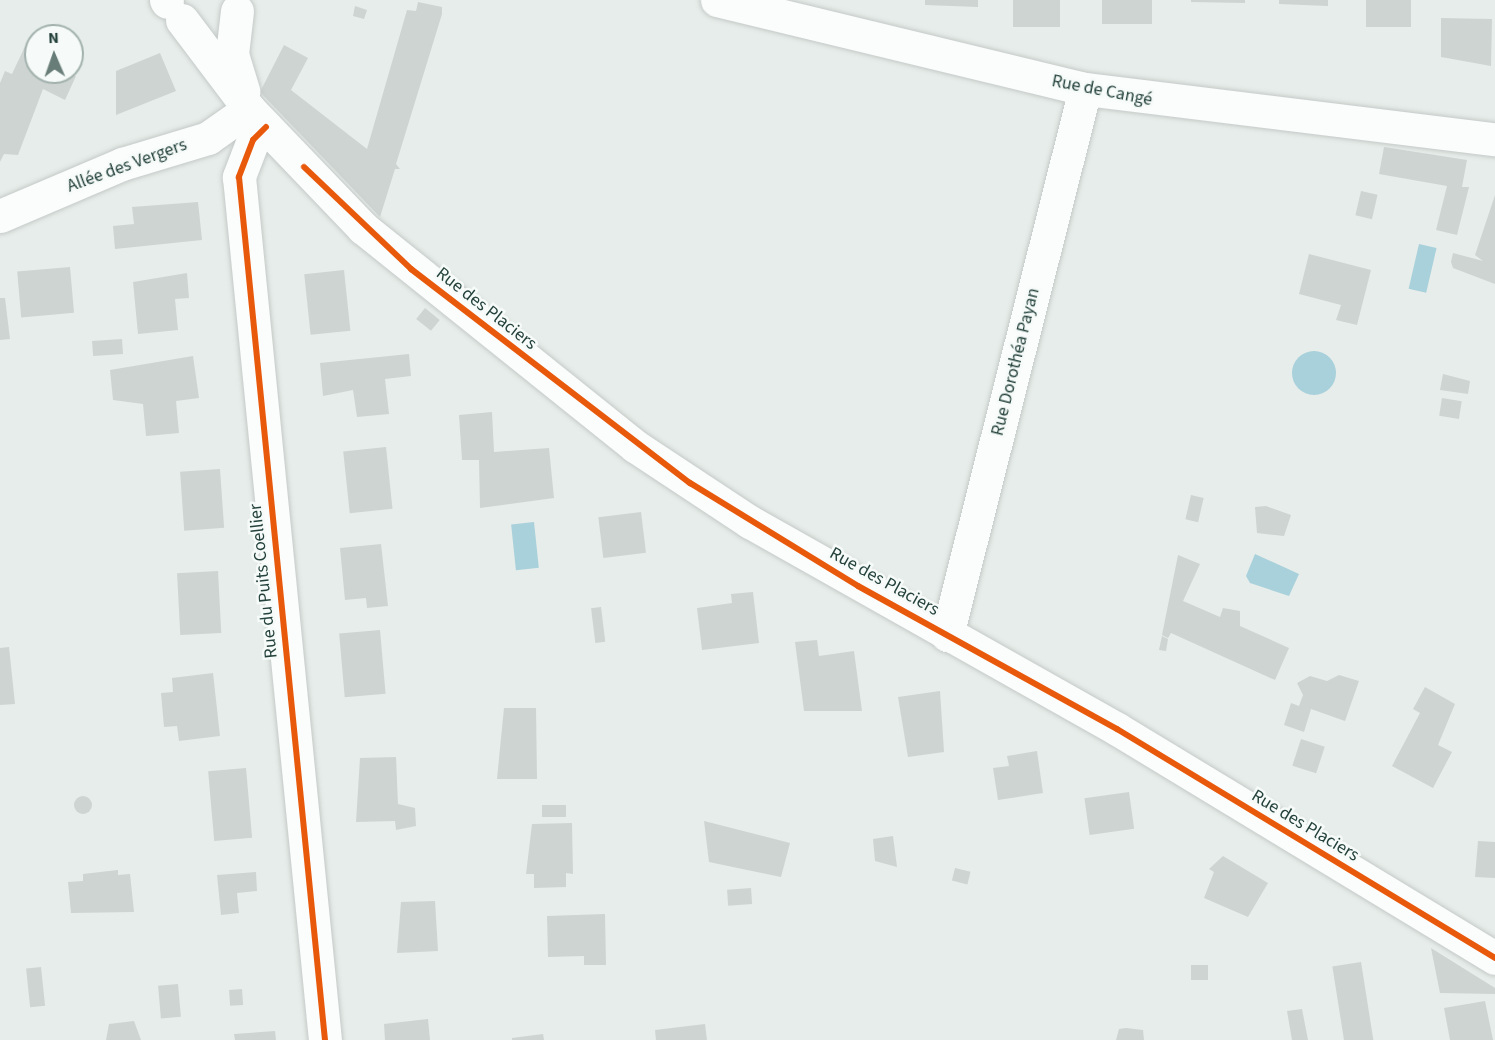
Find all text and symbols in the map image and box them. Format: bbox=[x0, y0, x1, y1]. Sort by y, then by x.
north arrow bbox=[24, 24, 84, 84]
text: N bbox=[48, 27, 59, 49]
street label: Rue de Cangé bbox=[1050, 71, 1154, 111]
street label: Allée des Vergers bbox=[64, 134, 190, 198]
street label: Rue des Placiers bbox=[431, 263, 541, 355]
street label: Rue Dorothéa Payan bbox=[987, 286, 1045, 438]
street label: Rue du Puits Coellier bbox=[245, 503, 283, 659]
street label: Rue des Placiers bbox=[826, 543, 942, 621]
street label: Rue des Placiers bbox=[1247, 785, 1363, 867]

